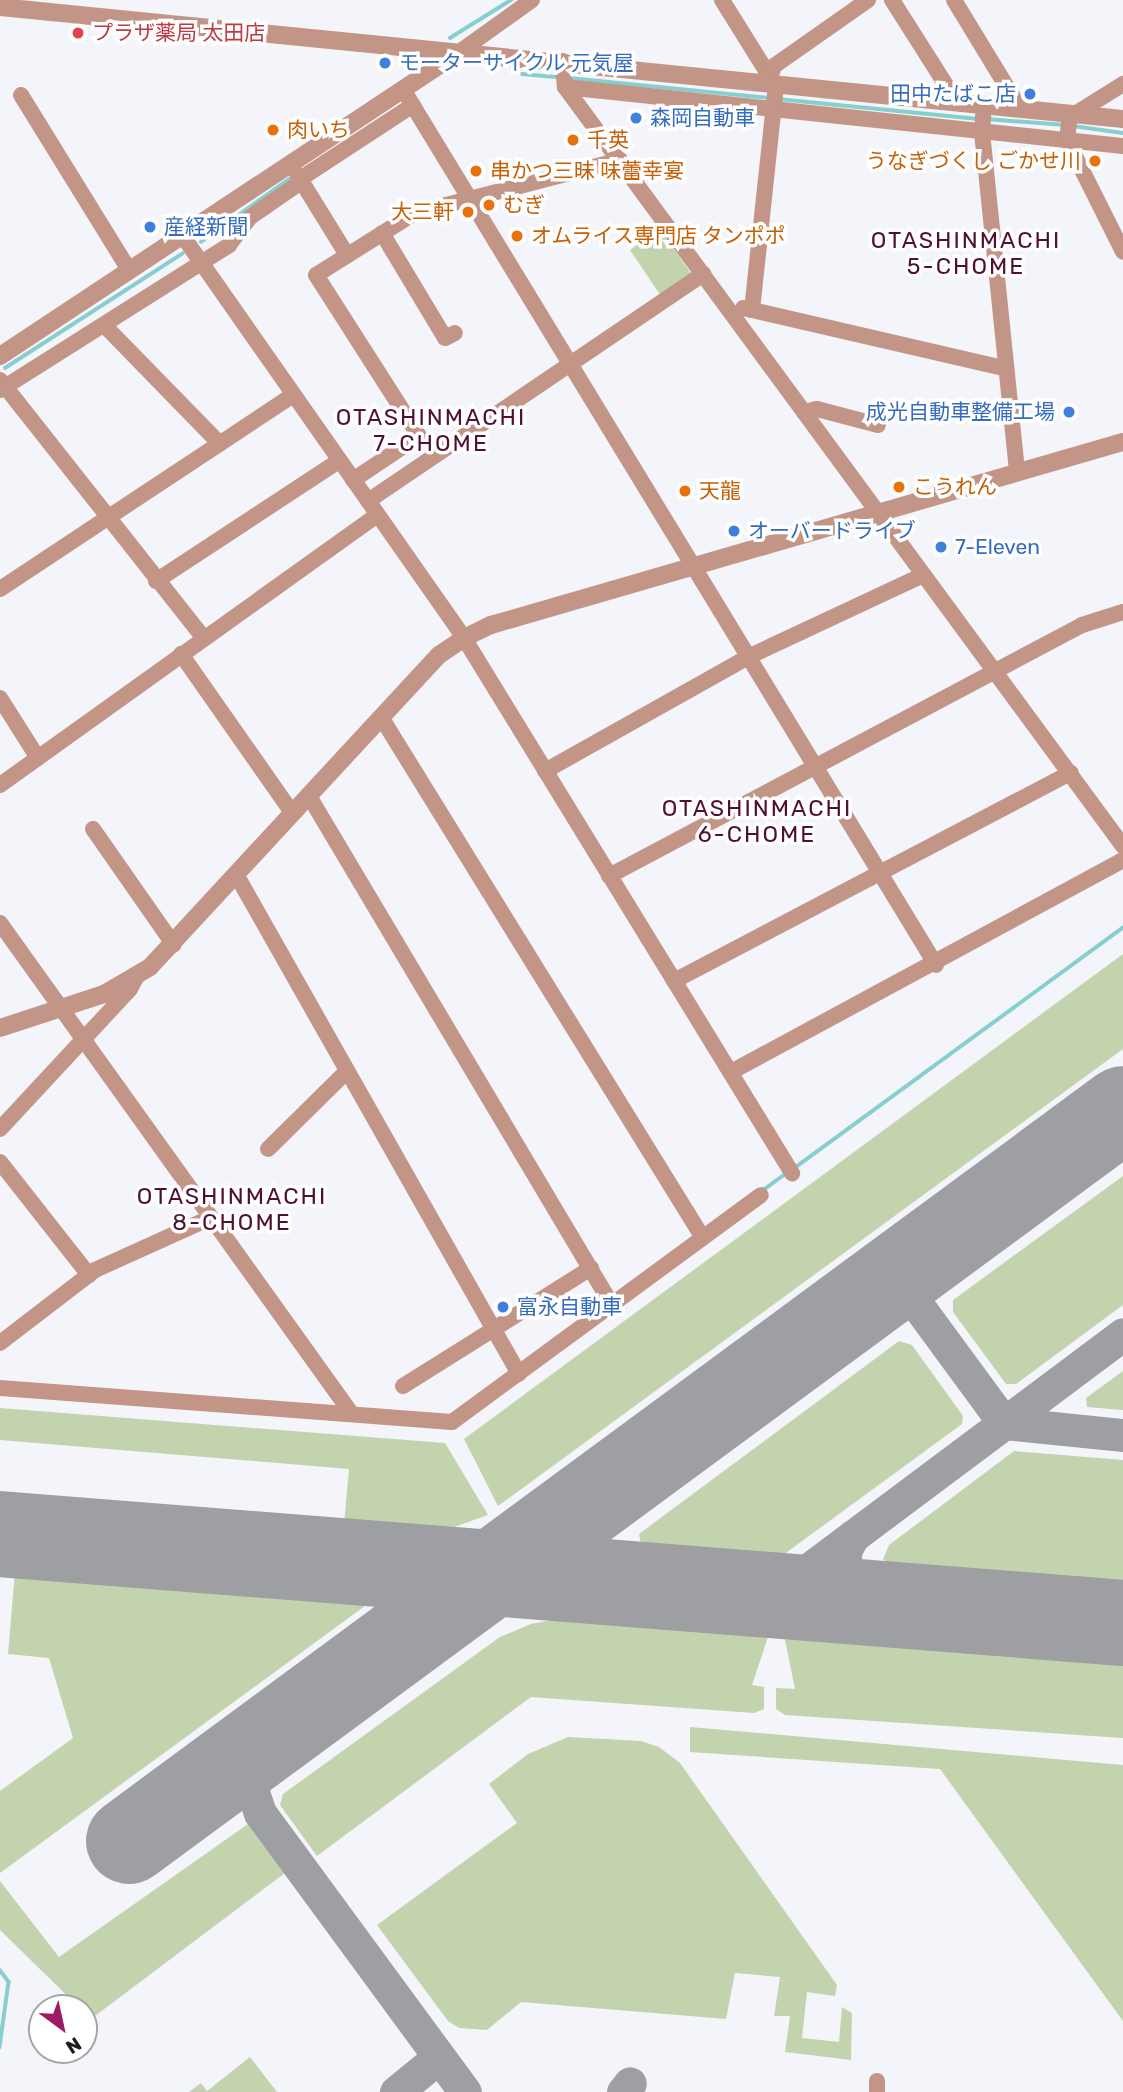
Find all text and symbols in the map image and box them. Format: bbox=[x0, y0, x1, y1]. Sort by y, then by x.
place label: プラザ薬局 太田店 bbox=[92, 20, 265, 46]
marker: プラザ薬局 太田店 bbox=[70, 25, 86, 41]
place label: モーターサイクル 元気屋 bbox=[399, 50, 635, 76]
marker: モーターサイクル 元気屋 bbox=[377, 55, 393, 71]
place label: 田中たばこ店 bbox=[890, 81, 1016, 107]
marker: 田中たばこ店 bbox=[1022, 86, 1038, 102]
place label: 森岡自動車 bbox=[650, 105, 755, 131]
marker: 森岡自動車 bbox=[628, 110, 644, 126]
place label: 肉いち bbox=[287, 117, 350, 143]
marker: 肉いち bbox=[265, 122, 281, 138]
place label: 千英 bbox=[587, 127, 629, 153]
marker: 千英 bbox=[565, 132, 581, 148]
place label: うなぎづくし ごかせ川 bbox=[866, 148, 1081, 174]
marker: うなぎづくし ごかせ川 bbox=[1087, 153, 1103, 169]
place label: 串かつ三昧 味蕾幸宴 bbox=[490, 158, 684, 184]
marker: 串かつ三昧 味蕾幸宴 bbox=[468, 163, 484, 179]
place label: むぎ bbox=[503, 192, 545, 218]
marker: むぎ bbox=[481, 197, 497, 213]
place label: 大三軒 bbox=[391, 199, 454, 225]
marker: 大三軒 bbox=[460, 204, 476, 220]
place label: 産経新聞 bbox=[164, 214, 248, 240]
marker: 産経新聞 bbox=[142, 219, 158, 235]
place label: オムライス専門店 タンポポ bbox=[531, 223, 788, 249]
district label: OTASHINMACHI 5-CHOME bbox=[872, 226, 1060, 280]
marker: オムライス専門店 タンポポ bbox=[509, 228, 525, 244]
place label: 成光自動車整備工場 bbox=[866, 399, 1055, 425]
district label: OTASHINMACHI 7-CHOME bbox=[337, 403, 525, 457]
marker: 成光自動車整備工場 bbox=[1061, 404, 1077, 420]
place label: こうれん bbox=[913, 474, 997, 500]
place label: 天龍 bbox=[699, 478, 741, 504]
marker: こうれん bbox=[891, 479, 907, 495]
marker: 天龍 bbox=[677, 483, 693, 499]
place label: オーバードライブ bbox=[748, 518, 916, 544]
marker: オーバードライブ bbox=[726, 523, 742, 539]
place label: 7-Eleven bbox=[955, 534, 1040, 560]
marker: 7-Eleven bbox=[933, 539, 949, 555]
district label: OTASHINMACHI 6-CHOME bbox=[663, 794, 851, 848]
district label: OTASHINMACHI 8-CHOME bbox=[138, 1182, 326, 1236]
place label: 富永自動車 bbox=[517, 1294, 622, 1320]
marker: 富永自動車 bbox=[495, 1299, 511, 1315]
north arrow bbox=[28, 1994, 98, 2064]
text: N bbox=[62, 2032, 86, 2059]

